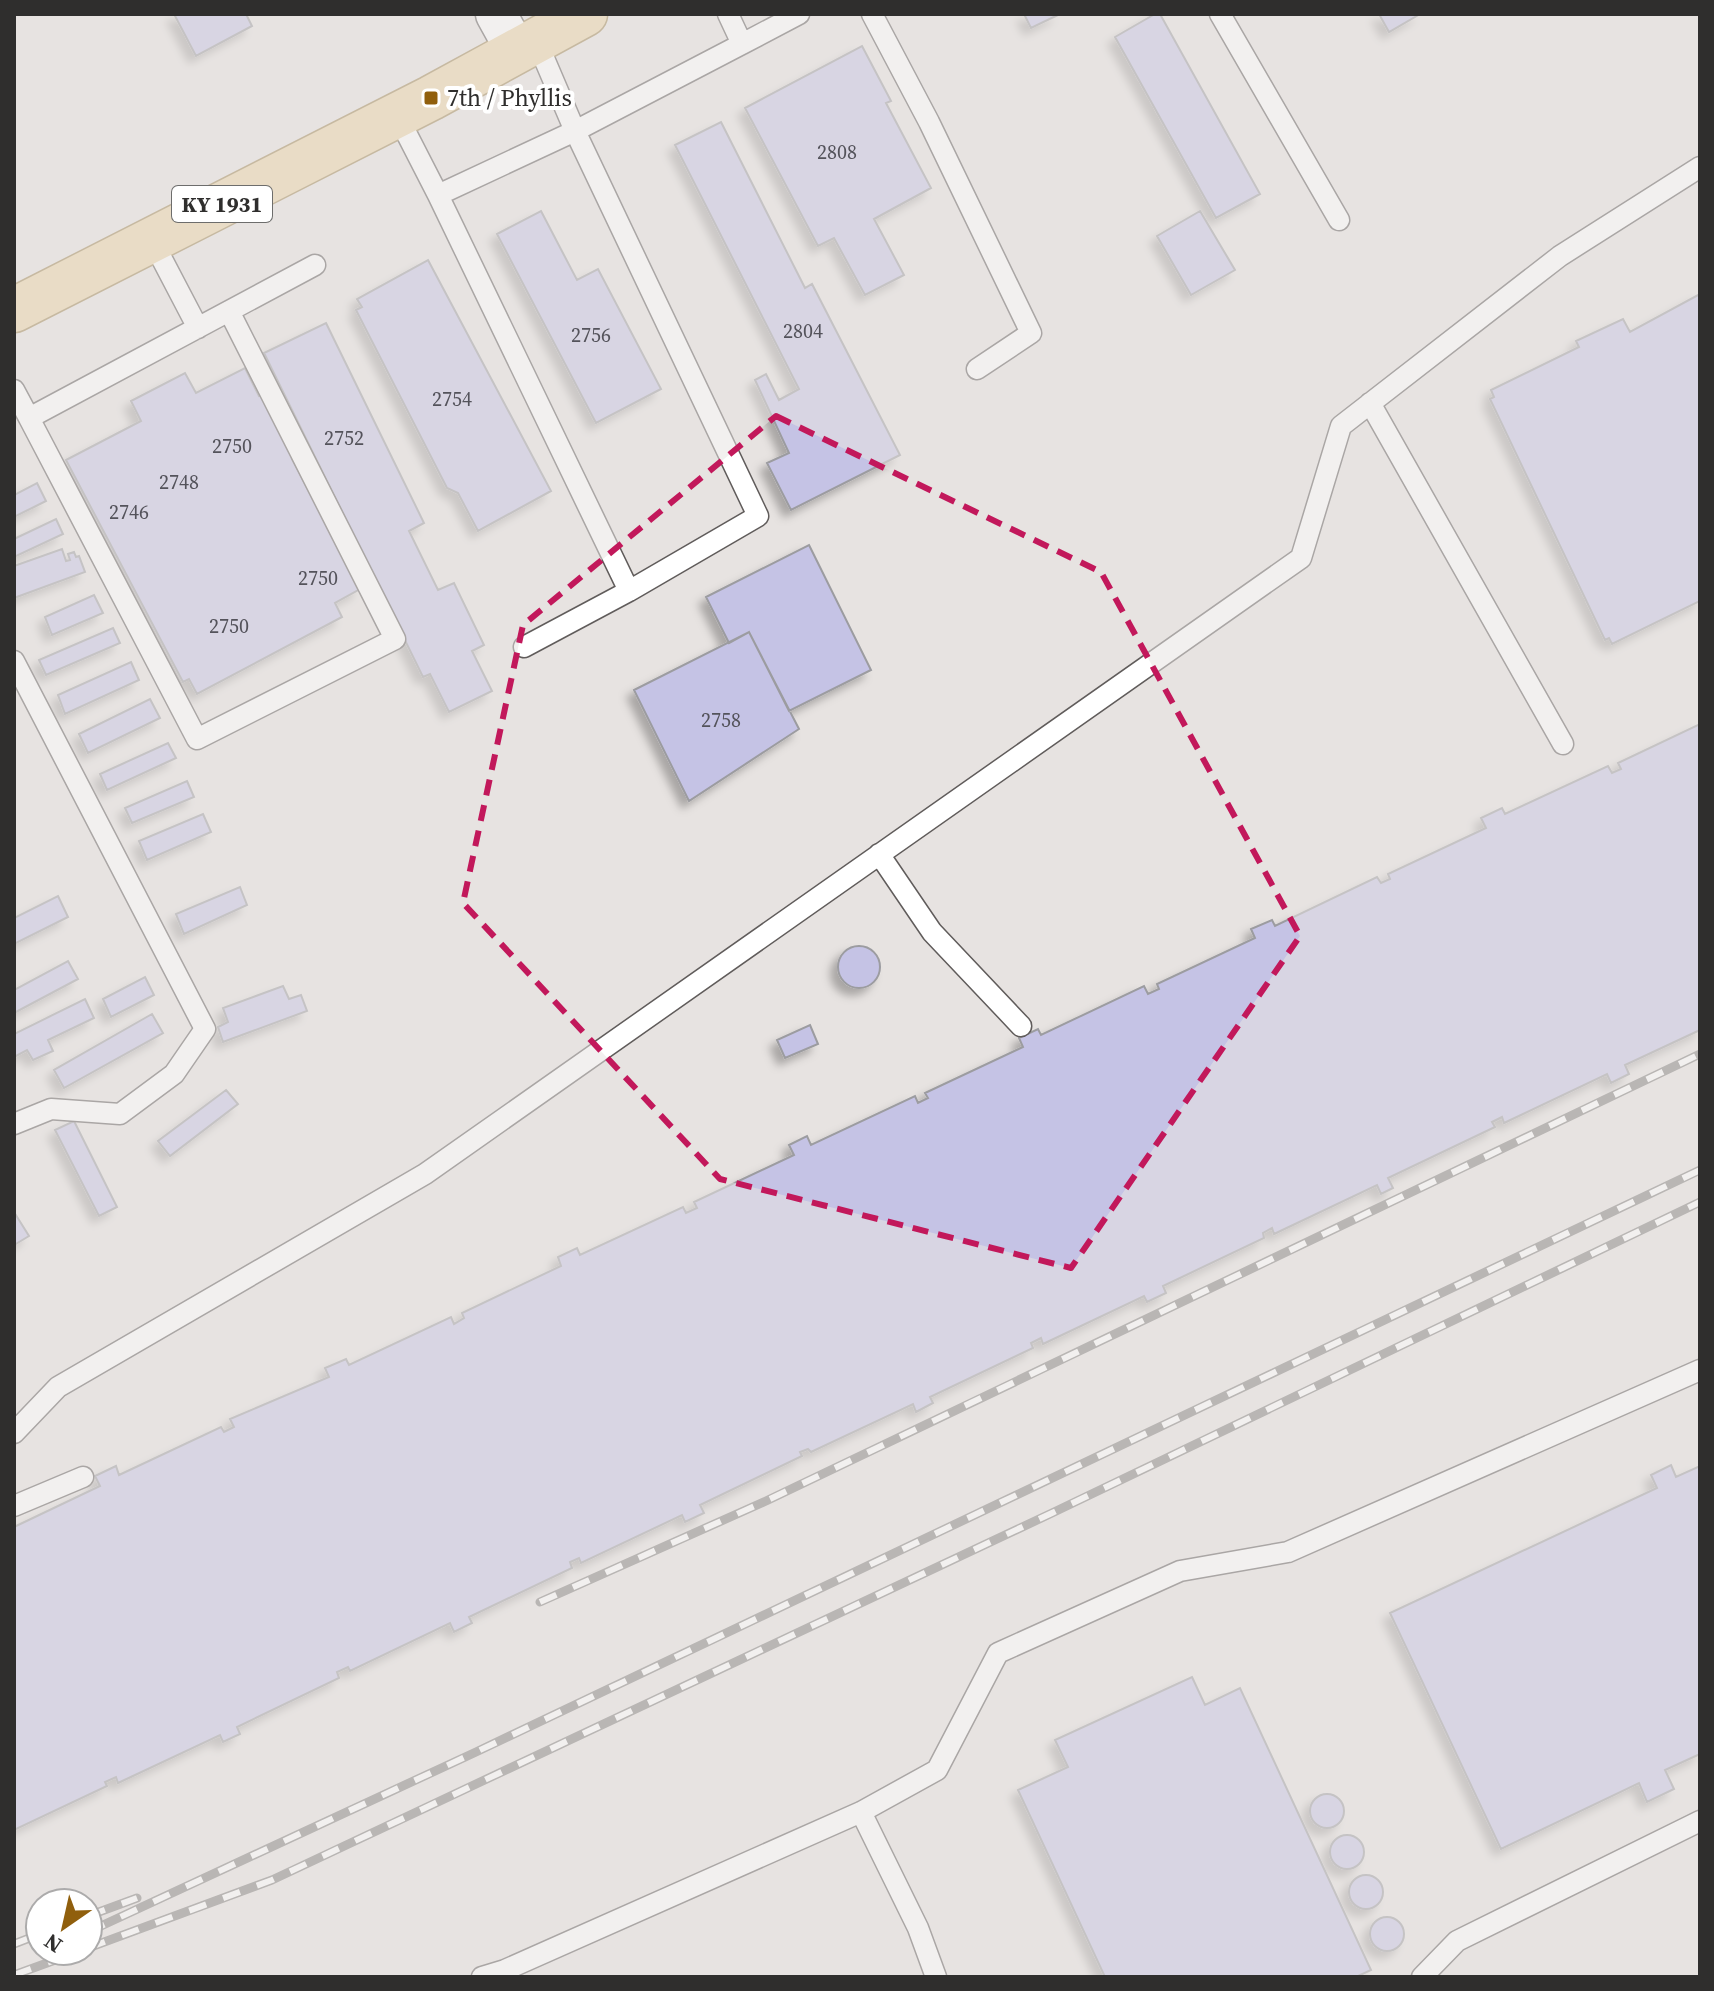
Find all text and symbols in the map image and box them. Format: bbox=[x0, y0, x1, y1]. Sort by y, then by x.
place label: 7th / Phyllis bbox=[447, 81, 572, 114]
marker: 7th / Phyllis bbox=[422, 89, 440, 107]
house number: 2808 bbox=[817, 138, 857, 166]
road number: KY 1931 bbox=[172, 186, 272, 222]
house number: 2804 bbox=[783, 317, 823, 345]
house number: 2756 bbox=[571, 321, 611, 349]
house number: 2754 bbox=[432, 385, 472, 413]
house number: 2752 bbox=[324, 424, 364, 452]
house number: 2750 bbox=[212, 432, 252, 460]
house number: 2748 bbox=[159, 468, 199, 496]
house number: 2746 bbox=[109, 498, 149, 526]
house number: 2750 bbox=[298, 564, 338, 592]
house number: 2750 bbox=[209, 612, 249, 640]
house number: 2758 bbox=[701, 706, 741, 734]
north arrow bbox=[24, 1887, 104, 1967]
text: N bbox=[38, 1927, 68, 1960]

